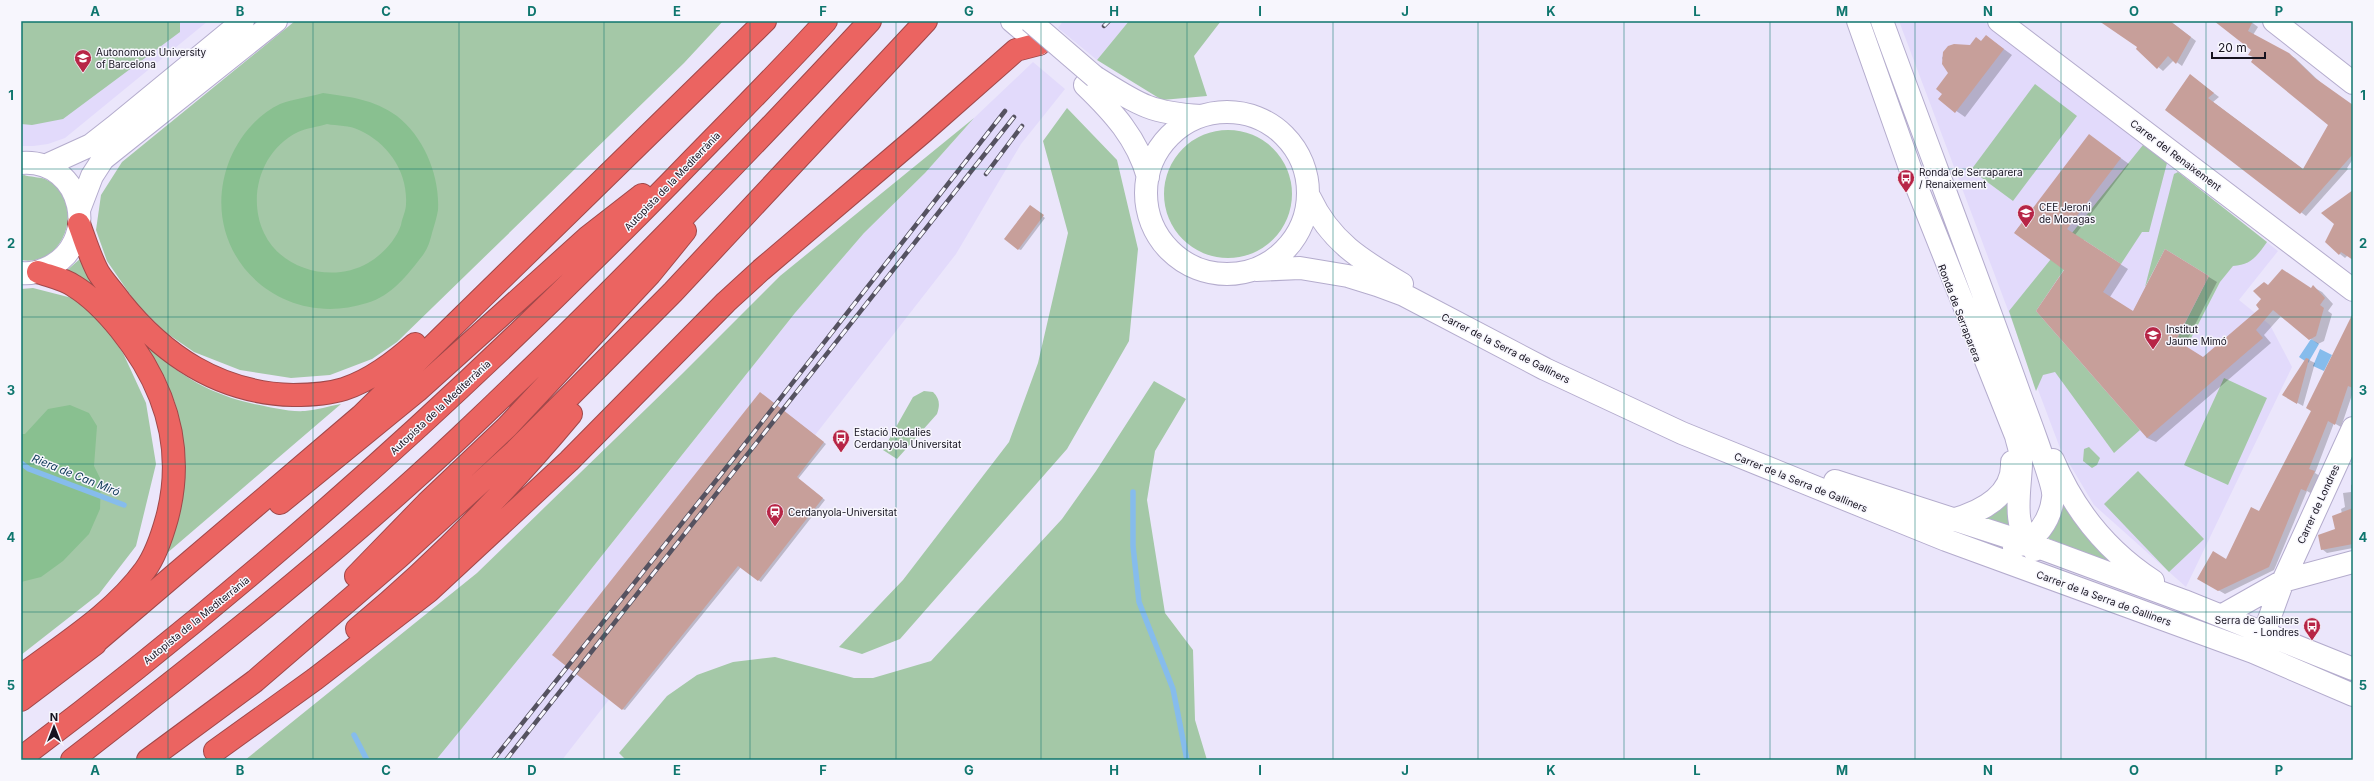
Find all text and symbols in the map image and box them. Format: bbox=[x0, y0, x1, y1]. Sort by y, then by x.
text: A bbox=[90, 3, 100, 19]
text: B bbox=[236, 3, 245, 19]
text: C bbox=[381, 3, 391, 19]
text: D bbox=[527, 3, 537, 19]
text: E bbox=[673, 3, 681, 19]
text: F bbox=[819, 3, 827, 19]
text: G bbox=[964, 3, 974, 19]
text: H bbox=[1109, 3, 1119, 19]
text: I bbox=[1258, 3, 1262, 19]
text: J bbox=[1401, 3, 1409, 19]
text: K bbox=[1546, 3, 1556, 19]
text: L bbox=[1693, 3, 1701, 19]
text: M bbox=[1836, 3, 1848, 19]
text: N bbox=[1983, 3, 1993, 19]
text: O bbox=[2129, 3, 2139, 19]
text: P bbox=[2275, 3, 2283, 19]
scale bar bbox=[2212, 34, 2265, 60]
text: 20 m bbox=[2218, 40, 2247, 55]
place label: Autonomous University of Barcelona bbox=[96, 46, 207, 70]
school or university icon: Autonomous University of Barcelona bbox=[73, 48, 93, 73]
text: 1 bbox=[8, 87, 14, 103]
text: 1 bbox=[2360, 87, 2366, 103]
street label: Carrer del Renaixement bbox=[2128, 117, 2224, 194]
street label: Autopista de la Mediterrània bbox=[622, 129, 722, 233]
place label: Ronda de Serraparera / Renaixement bbox=[1919, 166, 2023, 190]
bus stop icon: Ronda de Serraparera / Renaixement bbox=[1896, 168, 1916, 193]
place label: CEE Jeroni de Moragas bbox=[2039, 201, 2095, 225]
school or university icon: CEE Jeroni de Moragas bbox=[2016, 203, 2036, 228]
text: 2 bbox=[7, 235, 15, 251]
text: 2 bbox=[2359, 235, 2367, 251]
street label: Ronda de Serraparera bbox=[1936, 262, 1984, 364]
street label: Carrer de la Serra de Galliners bbox=[1440, 310, 1572, 386]
place label: Institut Jaume Mimó bbox=[2166, 323, 2227, 347]
school or university icon: Institut Jaume Mimó bbox=[2143, 325, 2163, 350]
street label: Autopista de la Mediterrània bbox=[387, 357, 493, 457]
text: 3 bbox=[7, 382, 15, 398]
text: 3 bbox=[2359, 382, 2367, 398]
place label: Estació Rodalies Cerdanyola Universitat bbox=[854, 426, 962, 450]
bus stop icon: Estació Rodalies Cerdanyola Universitat bbox=[831, 428, 851, 453]
street label: Carrer de la Serra de Galliners bbox=[1733, 450, 1869, 514]
water label: Riera de Can Miró bbox=[30, 451, 122, 499]
street label: Carrer de Londres bbox=[2294, 462, 2342, 546]
station icon: Cerdanyola-Universitat bbox=[765, 502, 785, 527]
place label: Cerdanyola-Universitat bbox=[788, 506, 898, 518]
text: 4 bbox=[7, 529, 16, 545]
text: 4 bbox=[2359, 529, 2368, 545]
street label: Carrer de la Serra de Galliners bbox=[2035, 568, 2173, 628]
street label: Autopista de la Mediterrània bbox=[141, 574, 251, 666]
place label: Serra de Galliners - Londres bbox=[2215, 614, 2299, 638]
bus stop icon: Serra de Galliners - Londres bbox=[2302, 616, 2322, 641]
text: 5 bbox=[7, 677, 15, 693]
text: 5 bbox=[2359, 677, 2367, 693]
north arrow bbox=[34, 707, 74, 747]
text: N bbox=[50, 710, 58, 724]
text: A bbox=[90, 762, 100, 778]
text: B bbox=[236, 762, 245, 778]
text: C bbox=[381, 762, 391, 778]
text: D bbox=[527, 762, 537, 778]
text: E bbox=[673, 762, 681, 778]
text: F bbox=[819, 762, 827, 778]
text: G bbox=[964, 762, 974, 778]
text: H bbox=[1109, 762, 1119, 778]
text: I bbox=[1258, 762, 1262, 778]
text: J bbox=[1401, 762, 1409, 778]
text: K bbox=[1546, 762, 1556, 778]
text: L bbox=[1693, 762, 1701, 778]
text: M bbox=[1836, 762, 1848, 778]
text: N bbox=[1983, 762, 1993, 778]
text: O bbox=[2129, 762, 2139, 778]
text: P bbox=[2275, 762, 2283, 778]

